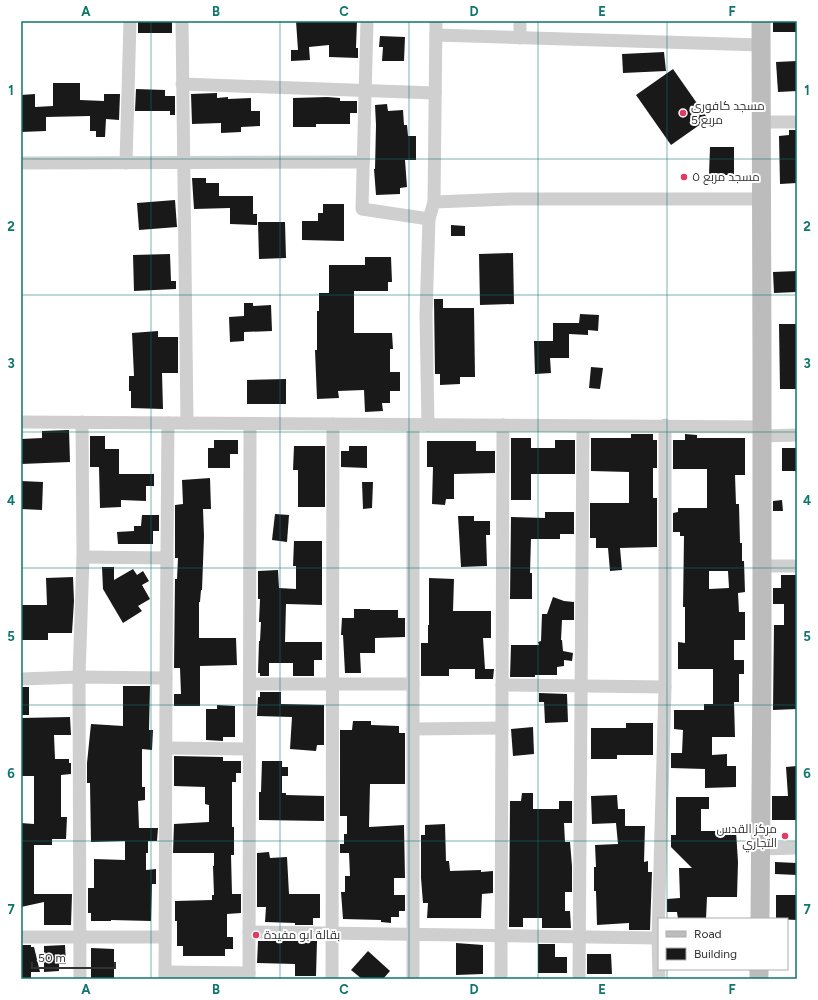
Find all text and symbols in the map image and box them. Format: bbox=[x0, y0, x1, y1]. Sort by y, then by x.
text: A bbox=[81, 4, 91, 19]
text: B bbox=[212, 4, 220, 19]
text: C bbox=[339, 4, 349, 19]
text: D bbox=[469, 4, 479, 19]
text: E bbox=[598, 4, 606, 19]
text: F bbox=[728, 4, 736, 19]
text: 1 bbox=[8, 83, 14, 98]
text: 1 bbox=[804, 83, 810, 98]
place label: مسجد كافوري مربع 5 bbox=[691, 99, 765, 128]
marker: مسجد كافوري مربع 5 bbox=[678, 108, 688, 118]
place label: مسجد مربع ٥ bbox=[692, 170, 760, 185]
marker: مسجد مربع ٥ bbox=[679, 172, 689, 182]
text: 2 bbox=[7, 219, 15, 234]
text: 2 bbox=[803, 219, 811, 234]
text: 3 bbox=[7, 356, 15, 371]
text: 3 bbox=[803, 356, 811, 371]
text: 4 bbox=[7, 493, 15, 508]
text: 4 bbox=[803, 493, 811, 508]
text: 5 bbox=[7, 629, 15, 644]
text: 5 bbox=[803, 629, 811, 644]
text: 6 bbox=[7, 766, 15, 781]
text: 6 bbox=[803, 766, 811, 781]
place label: مركز القدس التجاري bbox=[716, 822, 777, 853]
marker: مركز القدس التجاري bbox=[780, 831, 790, 841]
text: 7 bbox=[7, 902, 15, 917]
text: 7 bbox=[803, 902, 811, 917]
legend bbox=[658, 918, 788, 970]
text: Road bbox=[694, 927, 722, 941]
place label: بقالة ابو مفيدة bbox=[264, 928, 340, 942]
marker: بقالة ابو مفيدة bbox=[251, 930, 261, 940]
scale bar bbox=[32, 944, 115, 970]
text: Building bbox=[694, 947, 737, 961]
text: 50 m bbox=[38, 951, 66, 965]
text: A bbox=[81, 982, 91, 997]
text: B bbox=[212, 982, 220, 997]
text: C bbox=[339, 982, 349, 997]
text: D bbox=[469, 982, 479, 997]
text: E bbox=[598, 982, 606, 997]
text: F bbox=[728, 982, 736, 997]

